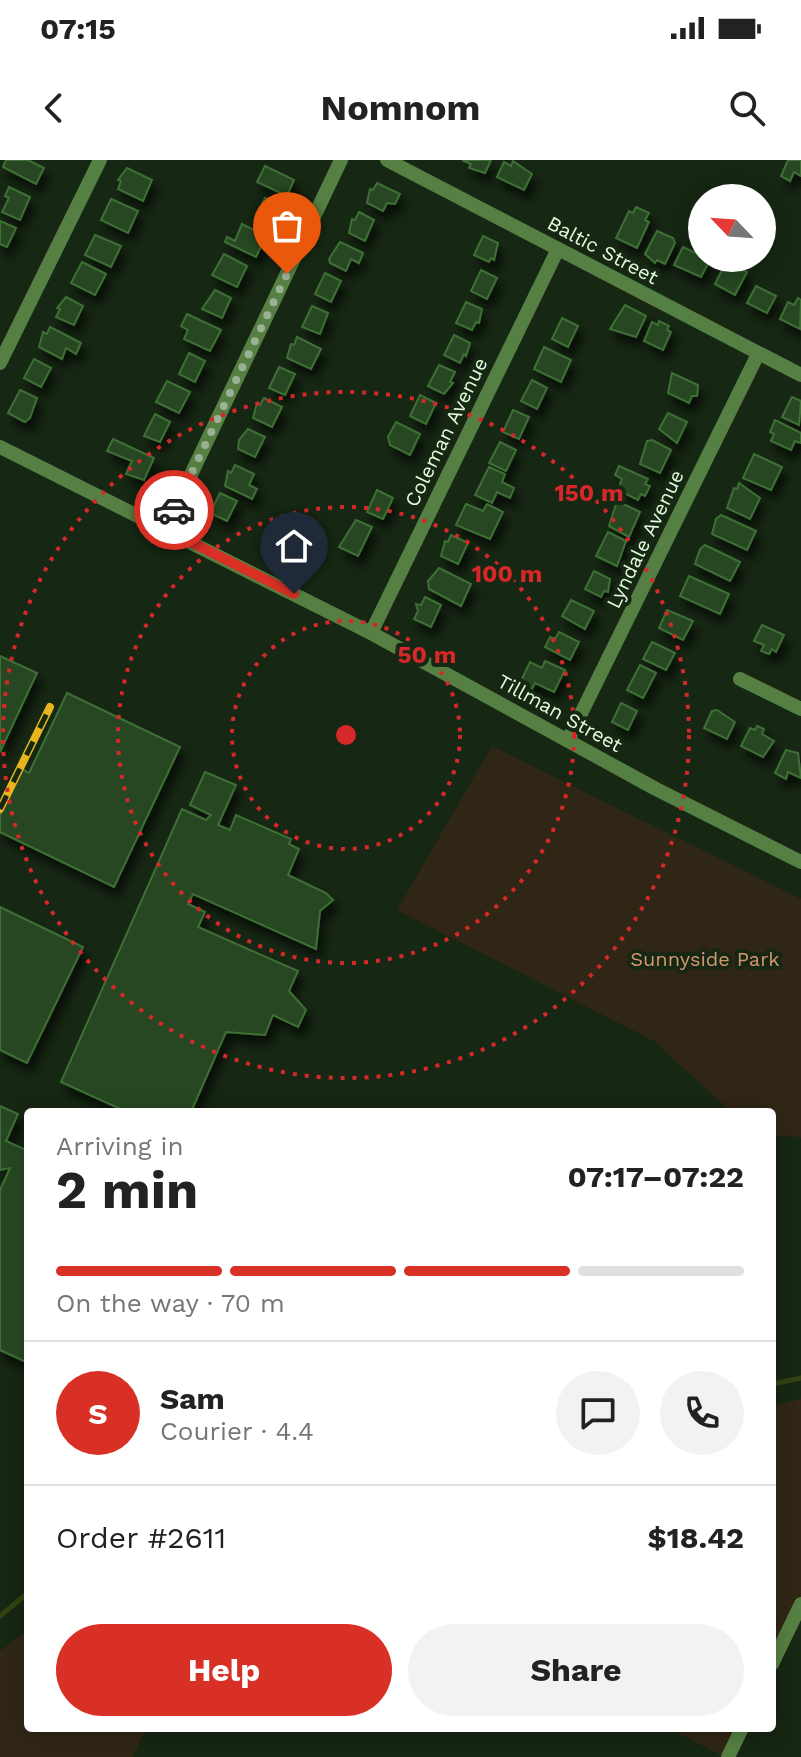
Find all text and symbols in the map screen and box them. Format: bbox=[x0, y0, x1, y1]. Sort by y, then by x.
text: 07:15 bbox=[40, 11, 116, 46]
icon: back bbox=[32, 86, 76, 130]
icon: search bbox=[725, 86, 769, 130]
text: Nomnom bbox=[321, 87, 480, 129]
north arrow bbox=[688, 184, 776, 272]
map controls bbox=[688, 184, 776, 272]
pin bbox=[253, 192, 321, 274]
icon: bag bbox=[265, 204, 309, 248]
street label: Baltic Street bbox=[543, 211, 663, 290]
street label: Coleman Avenue bbox=[400, 354, 492, 510]
street label: Lyndale Avenue bbox=[601, 466, 689, 612]
courier bbox=[134, 470, 214, 550]
text: 150 m bbox=[554, 479, 624, 507]
icon: car bbox=[152, 488, 196, 532]
pin bbox=[260, 512, 328, 594]
icon: home bbox=[272, 524, 316, 568]
text: 100 m bbox=[472, 560, 542, 588]
text: 50 m bbox=[398, 641, 456, 669]
street label: Tillman Street bbox=[493, 669, 627, 758]
centre of rings bbox=[332, 721, 360, 749]
park label: Sunnyside Park bbox=[630, 947, 780, 971]
text: Arriving in bbox=[56, 1131, 184, 1161]
text: 07:17–07:22 bbox=[567, 1159, 744, 1194]
text: 2 min bbox=[56, 1160, 198, 1221]
text: On the way · 70 m bbox=[56, 1288, 285, 1318]
button: chat bbox=[556, 1371, 640, 1455]
button: phone bbox=[660, 1371, 744, 1455]
text: Sam bbox=[160, 1381, 225, 1416]
text: S bbox=[88, 1396, 108, 1431]
text: Courier · 4.4 bbox=[160, 1416, 314, 1446]
text: Order #2611 bbox=[56, 1520, 226, 1555]
text: $18.42 bbox=[648, 1520, 744, 1555]
button: Help bbox=[56, 1624, 392, 1716]
button: Share bbox=[408, 1624, 744, 1716]

